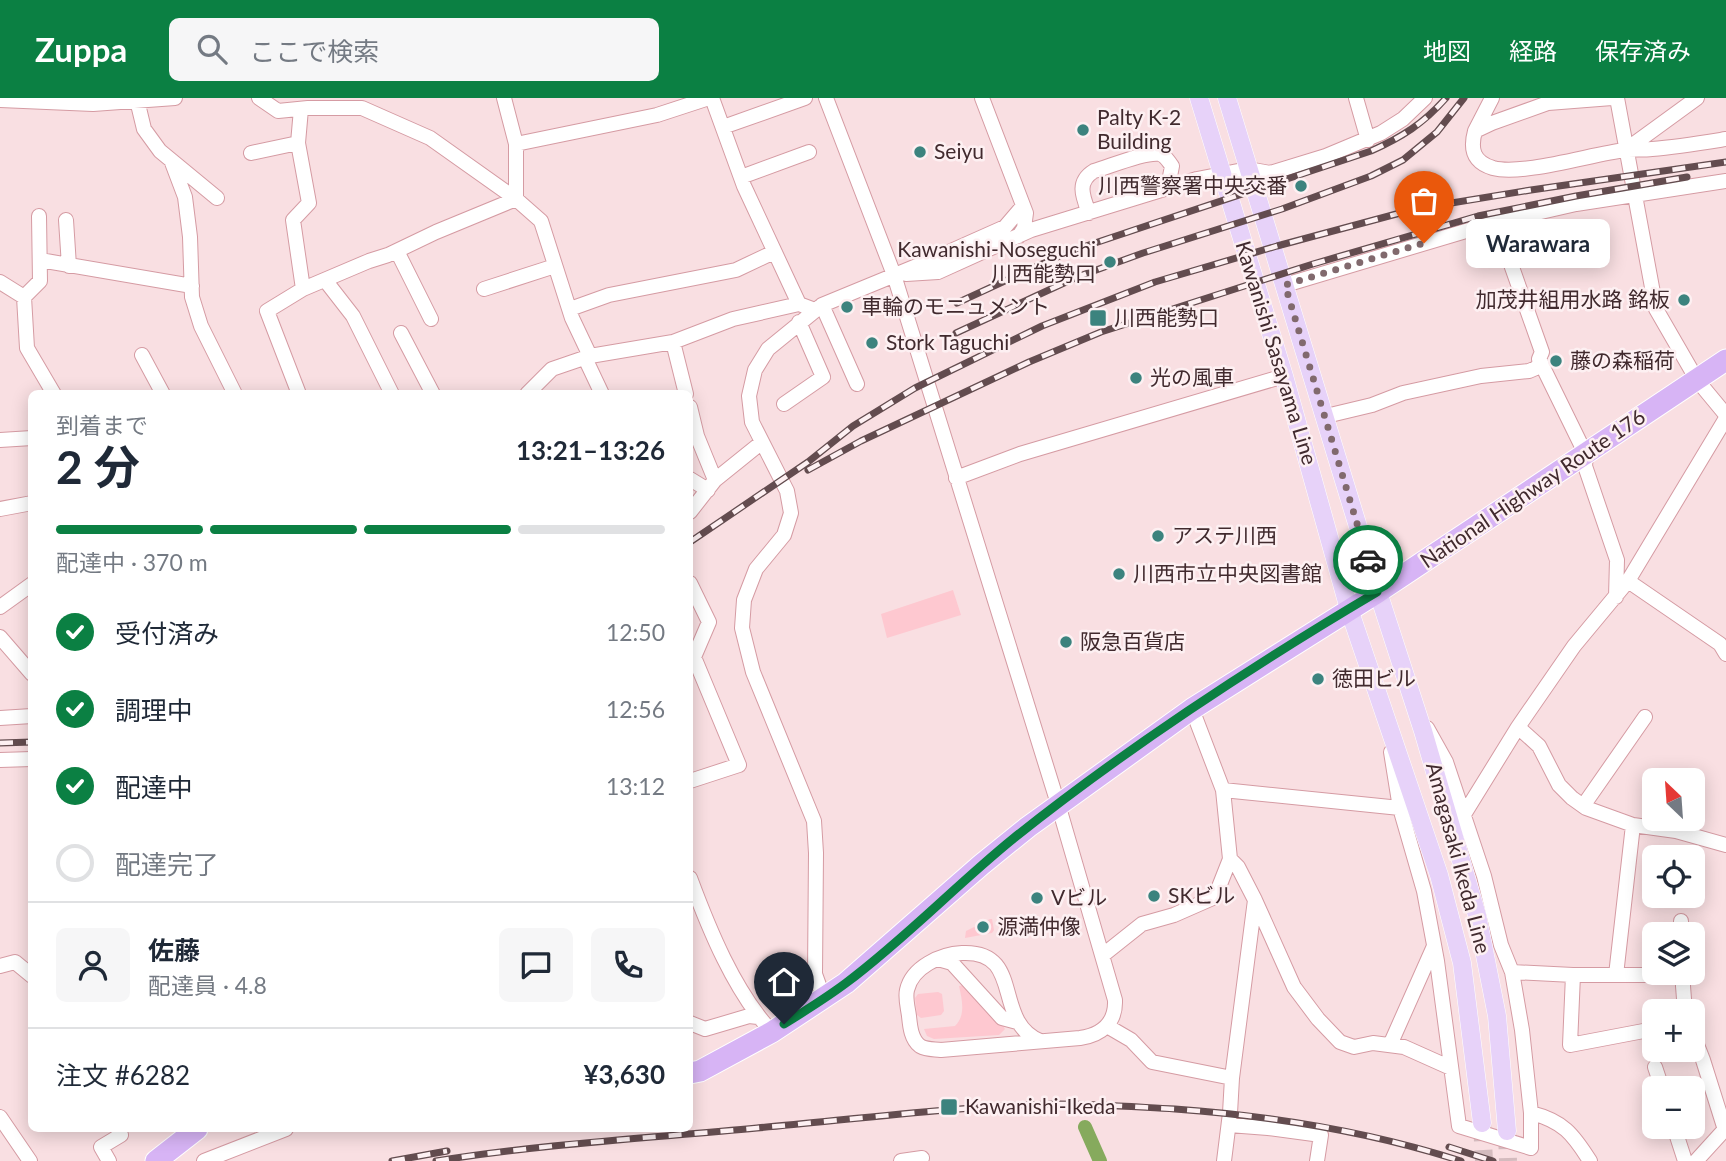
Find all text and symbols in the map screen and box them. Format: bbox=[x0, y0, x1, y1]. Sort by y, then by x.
search box bbox=[169, 18, 659, 81]
text: Zuppa bbox=[35, 29, 127, 69]
icon: search bbox=[193, 30, 231, 68]
text: ここで検索 bbox=[249, 35, 379, 67]
text: 地図 bbox=[1423, 36, 1471, 65]
text: 経路 bbox=[1509, 36, 1557, 65]
text: 保存済み bbox=[1595, 36, 1691, 65]
place label: Palty K-2 Building bbox=[1097, 104, 1181, 153]
marker: Palty K-2 Building bbox=[1075, 122, 1091, 138]
place label: Seiyu bbox=[934, 138, 984, 163]
marker: Seiyu bbox=[912, 144, 928, 160]
pin bbox=[1394, 171, 1454, 243]
place label: 川西警察署中央交番 bbox=[1098, 172, 1287, 197]
marker: 川西警察署中央交番 bbox=[1293, 178, 1309, 194]
icon: bag bbox=[1405, 182, 1443, 220]
callout: Warawara bbox=[1466, 218, 1610, 268]
text: Warawara bbox=[1486, 229, 1590, 257]
place label: Kawanishi-Noseguchi 川西能勢口 bbox=[897, 236, 1096, 285]
street label: Kawanishi Sasayama Line bbox=[1231, 238, 1323, 468]
marker: Kawanishi-Noseguchi 川西能勢口 bbox=[1102, 254, 1118, 270]
place label: 加茂井組用水路 銘板 bbox=[1476, 286, 1670, 311]
marker: 加茂井組用水路 銘板 bbox=[1676, 292, 1692, 308]
place label: 車輪のモニュメント bbox=[861, 293, 1050, 318]
marker: 車輪のモニュメント bbox=[839, 299, 855, 315]
place label: 川西能勢口 bbox=[1114, 304, 1219, 329]
marker: 川西能勢口 bbox=[1088, 308, 1108, 328]
place label: Stork Taguchi bbox=[886, 329, 1009, 354]
marker: Stork Taguchi bbox=[864, 335, 880, 351]
place label: 藤の森稲荷 bbox=[1570, 347, 1675, 372]
marker: 藤の森稲荷 bbox=[1548, 353, 1564, 369]
place label: 光の風車 bbox=[1150, 364, 1234, 389]
marker: 光の風車 bbox=[1128, 370, 1144, 386]
street label: National Highway Route 176 bbox=[1415, 403, 1649, 572]
text: 到着まで bbox=[56, 411, 148, 439]
text: 13:21–13:26 bbox=[516, 434, 665, 466]
text: 2 分 bbox=[56, 439, 140, 494]
place label: アステ川西 bbox=[1172, 522, 1277, 547]
courier bbox=[1333, 525, 1403, 595]
marker: アステ川西 bbox=[1150, 528, 1166, 544]
icon: car bbox=[1349, 541, 1387, 579]
text: 配達中 · 370 m bbox=[56, 548, 208, 576]
place label: 川西市立中央図書館 bbox=[1133, 560, 1322, 585]
marker: 川西市立中央図書館 bbox=[1111, 566, 1127, 582]
icon: check bbox=[56, 613, 94, 651]
text: 受付済み bbox=[115, 617, 219, 649]
text: 12:50 bbox=[606, 618, 665, 646]
place label: 阪急百貨店 bbox=[1080, 628, 1185, 653]
marker: 阪急百貨店 bbox=[1058, 634, 1074, 650]
place label: 徳田ビル bbox=[1332, 665, 1416, 690]
marker: 徳田ビル bbox=[1310, 671, 1326, 687]
icon: check bbox=[56, 690, 94, 728]
text: 調理中 bbox=[115, 694, 193, 726]
text: 12:56 bbox=[606, 695, 665, 723]
street label: Amagasaki Ikeda Line bbox=[1422, 759, 1497, 956]
icon: check bbox=[56, 767, 94, 805]
north arrow bbox=[1642, 768, 1704, 831]
map controls bbox=[1642, 768, 1705, 1139]
text: 配達中 bbox=[115, 771, 193, 803]
text: 13:12 bbox=[606, 772, 665, 800]
button: locate bbox=[1642, 845, 1705, 908]
text: 配達完了 bbox=[115, 848, 219, 880]
place label: SKビル bbox=[1168, 882, 1235, 907]
place label: Vビル bbox=[1051, 884, 1107, 909]
marker: SKビル bbox=[1146, 888, 1162, 904]
marker: Vビル bbox=[1029, 890, 1045, 906]
place label: 源満仲像 bbox=[997, 913, 1081, 938]
marker: 源満仲像 bbox=[975, 919, 991, 935]
button: layers bbox=[1642, 922, 1705, 985]
button: person bbox=[56, 928, 130, 1002]
button: chat bbox=[499, 928, 573, 1002]
button: phone bbox=[591, 928, 665, 1002]
text: 佐藤 bbox=[148, 934, 200, 966]
pin bbox=[754, 952, 814, 1024]
icon: home bbox=[765, 963, 803, 1001]
text: 配達員 · 4.8 bbox=[148, 971, 267, 999]
button: + bbox=[1642, 999, 1705, 1062]
text: ¥3,630 bbox=[584, 1058, 665, 1090]
text: 注文 #6282 bbox=[56, 1059, 190, 1091]
button: − bbox=[1642, 1076, 1705, 1139]
place label: Kawanishi-Ikeda bbox=[965, 1093, 1116, 1118]
marker: Kawanishi-Ikeda bbox=[939, 1097, 959, 1117]

